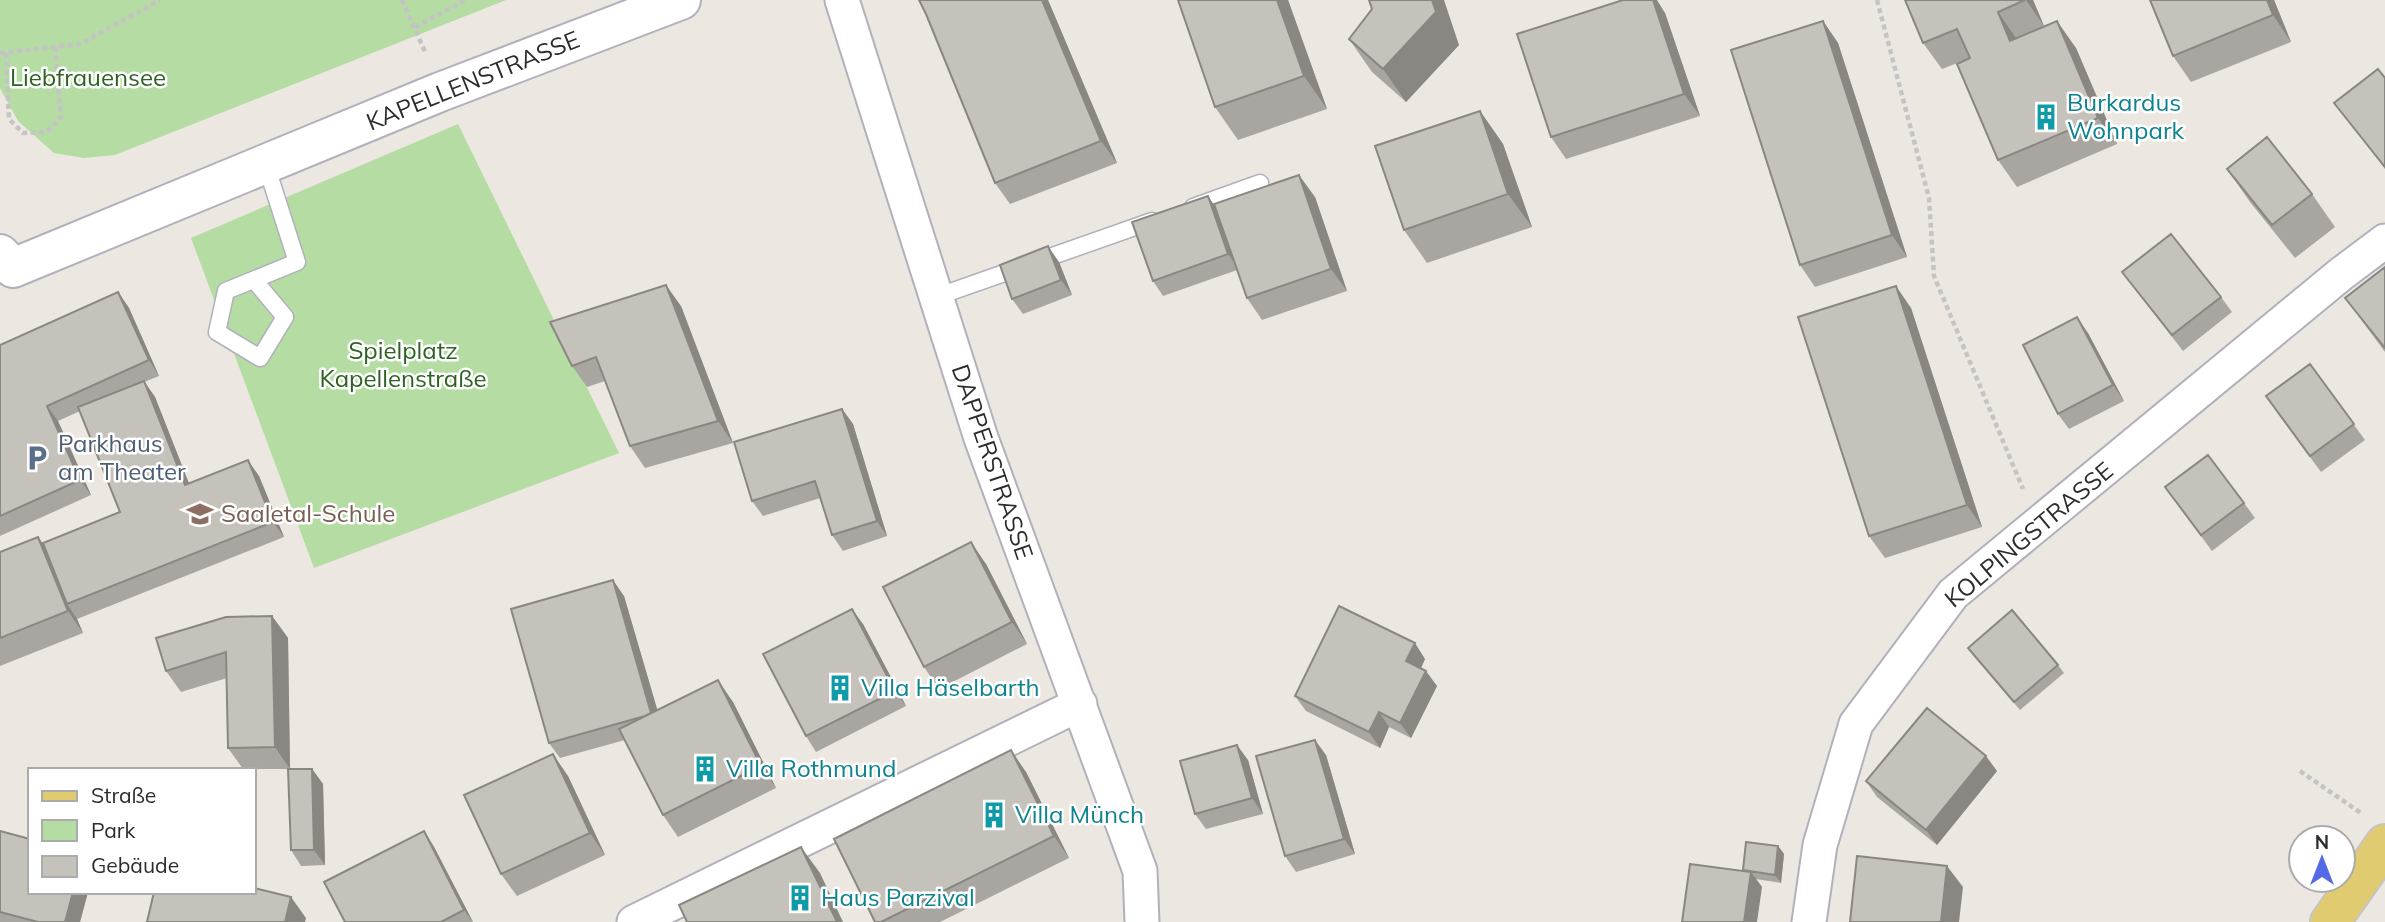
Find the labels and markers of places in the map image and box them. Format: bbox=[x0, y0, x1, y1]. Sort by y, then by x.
place label: Burkardus Wohnpark bbox=[2067, 87, 2185, 145]
building icon: Burkardus Wohnpark bbox=[2031, 102, 2061, 132]
place label: Parkhaus am Theater bbox=[58, 428, 186, 486]
parking icon: Parkhaus am Theater bbox=[22, 443, 52, 473]
place label: Saaletal-Schule bbox=[221, 498, 395, 528]
school or university icon: Saaletal-Schule bbox=[185, 499, 215, 529]
place label: Villa Häselbarth bbox=[861, 672, 1040, 702]
building icon: Villa Häselbarth bbox=[825, 673, 855, 703]
place label: Villa Rothmund bbox=[726, 753, 896, 783]
building icon: Villa Rothmund bbox=[690, 754, 720, 784]
place label: Villa Münch bbox=[1015, 799, 1144, 829]
building icon: Villa Münch bbox=[979, 800, 1009, 830]
place label: Haus Parzival bbox=[821, 882, 975, 912]
building icon: Haus Parzival bbox=[785, 883, 815, 913]

